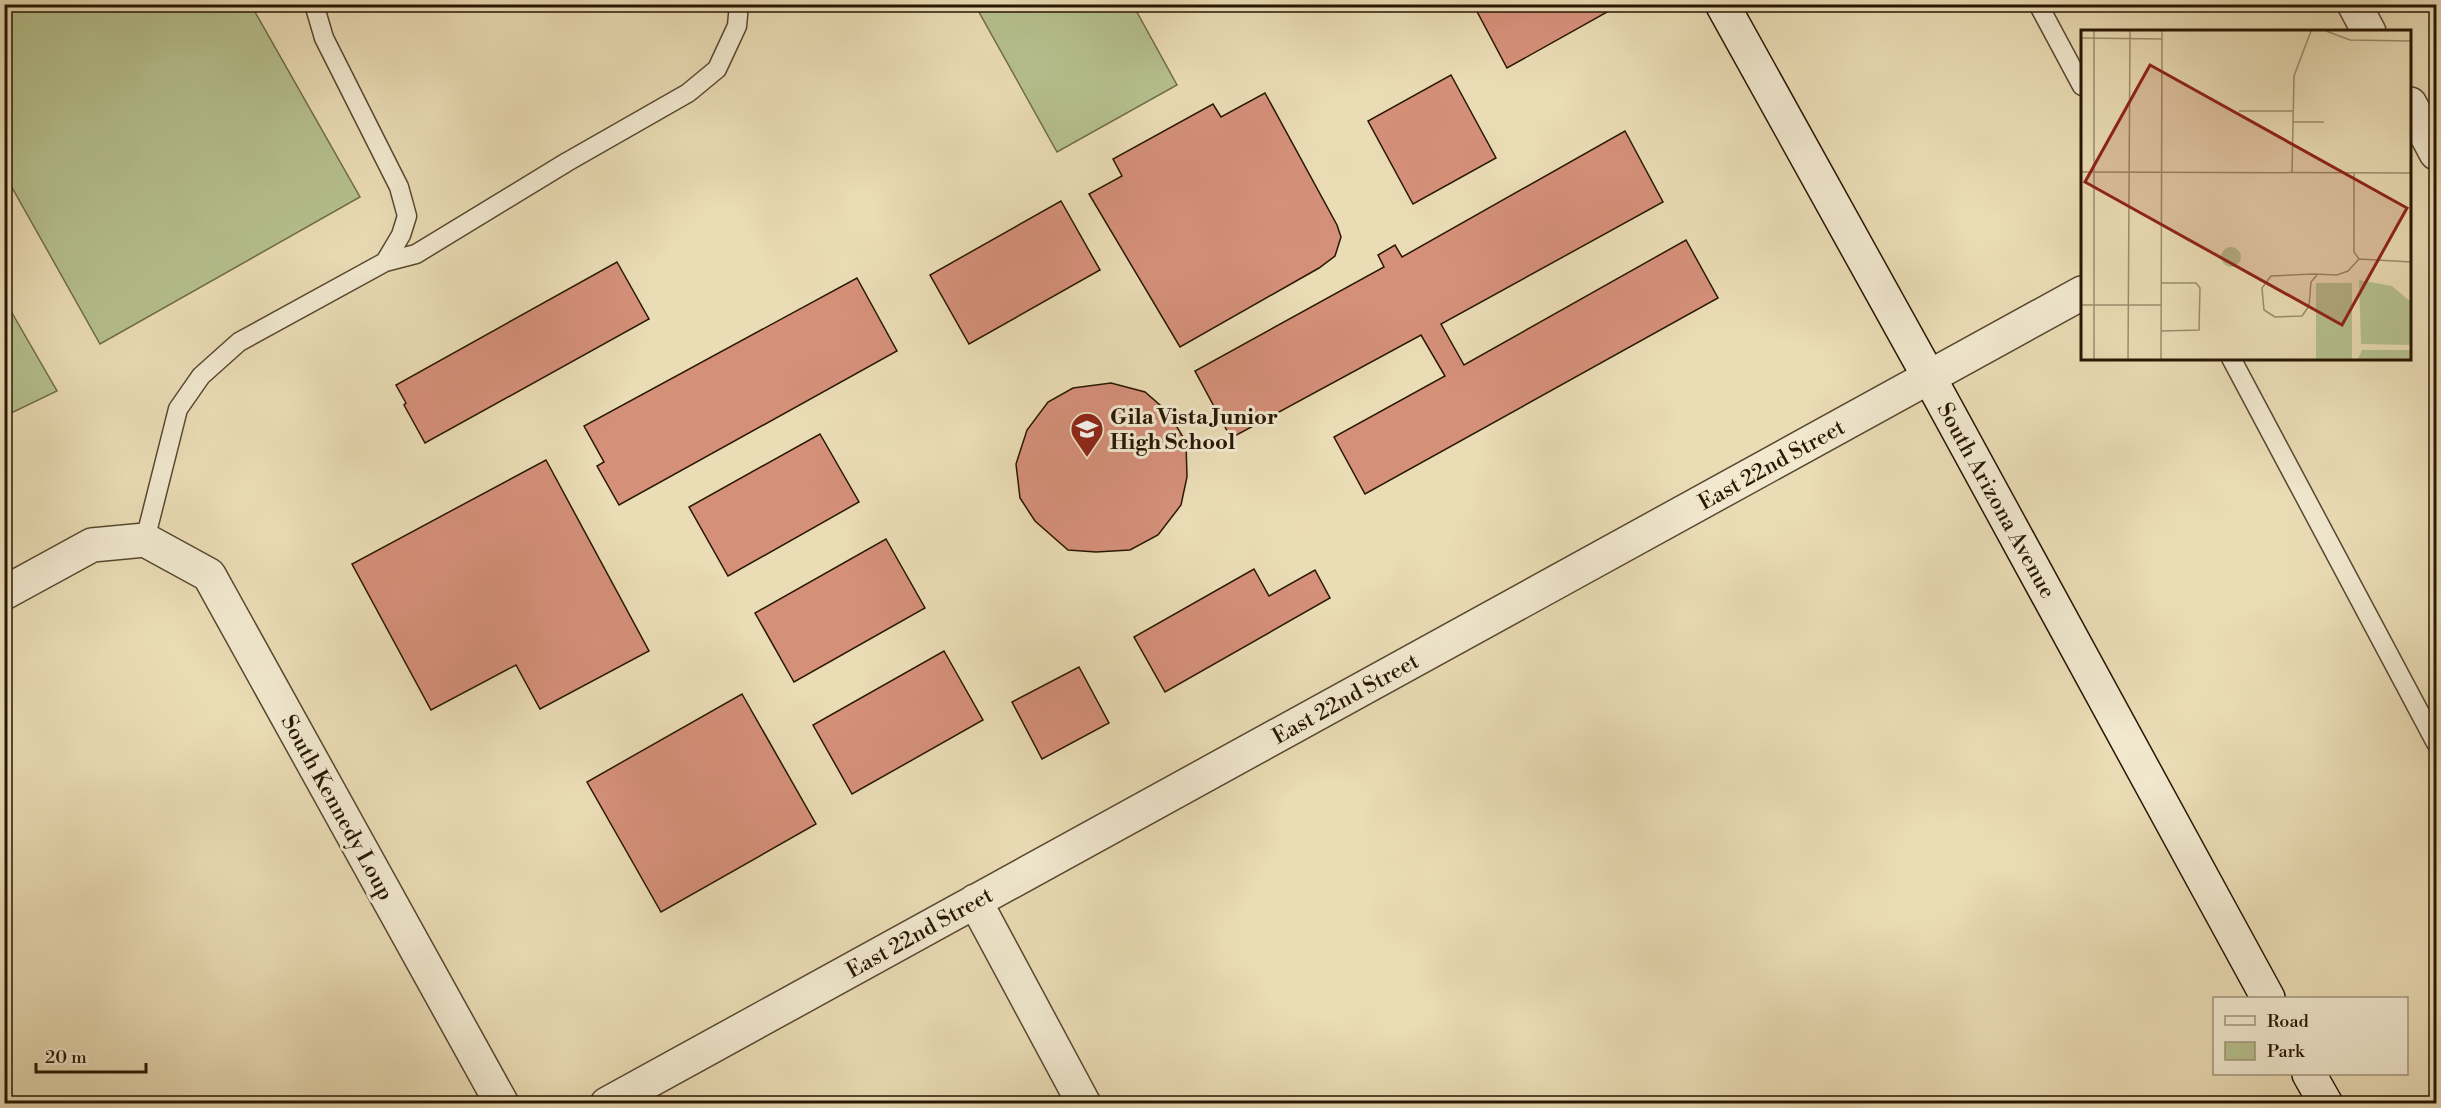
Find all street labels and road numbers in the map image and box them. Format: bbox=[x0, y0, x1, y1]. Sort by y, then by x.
street label: South Arizona Avenue bbox=[1931, 398, 2061, 603]
street label: East 22nd Street bbox=[1694, 414, 1850, 517]
street label: East 22nd Street bbox=[1268, 648, 1424, 751]
street label: South Kennedy Loup bbox=[275, 710, 399, 905]
street label: East 22nd Street bbox=[842, 882, 998, 985]

